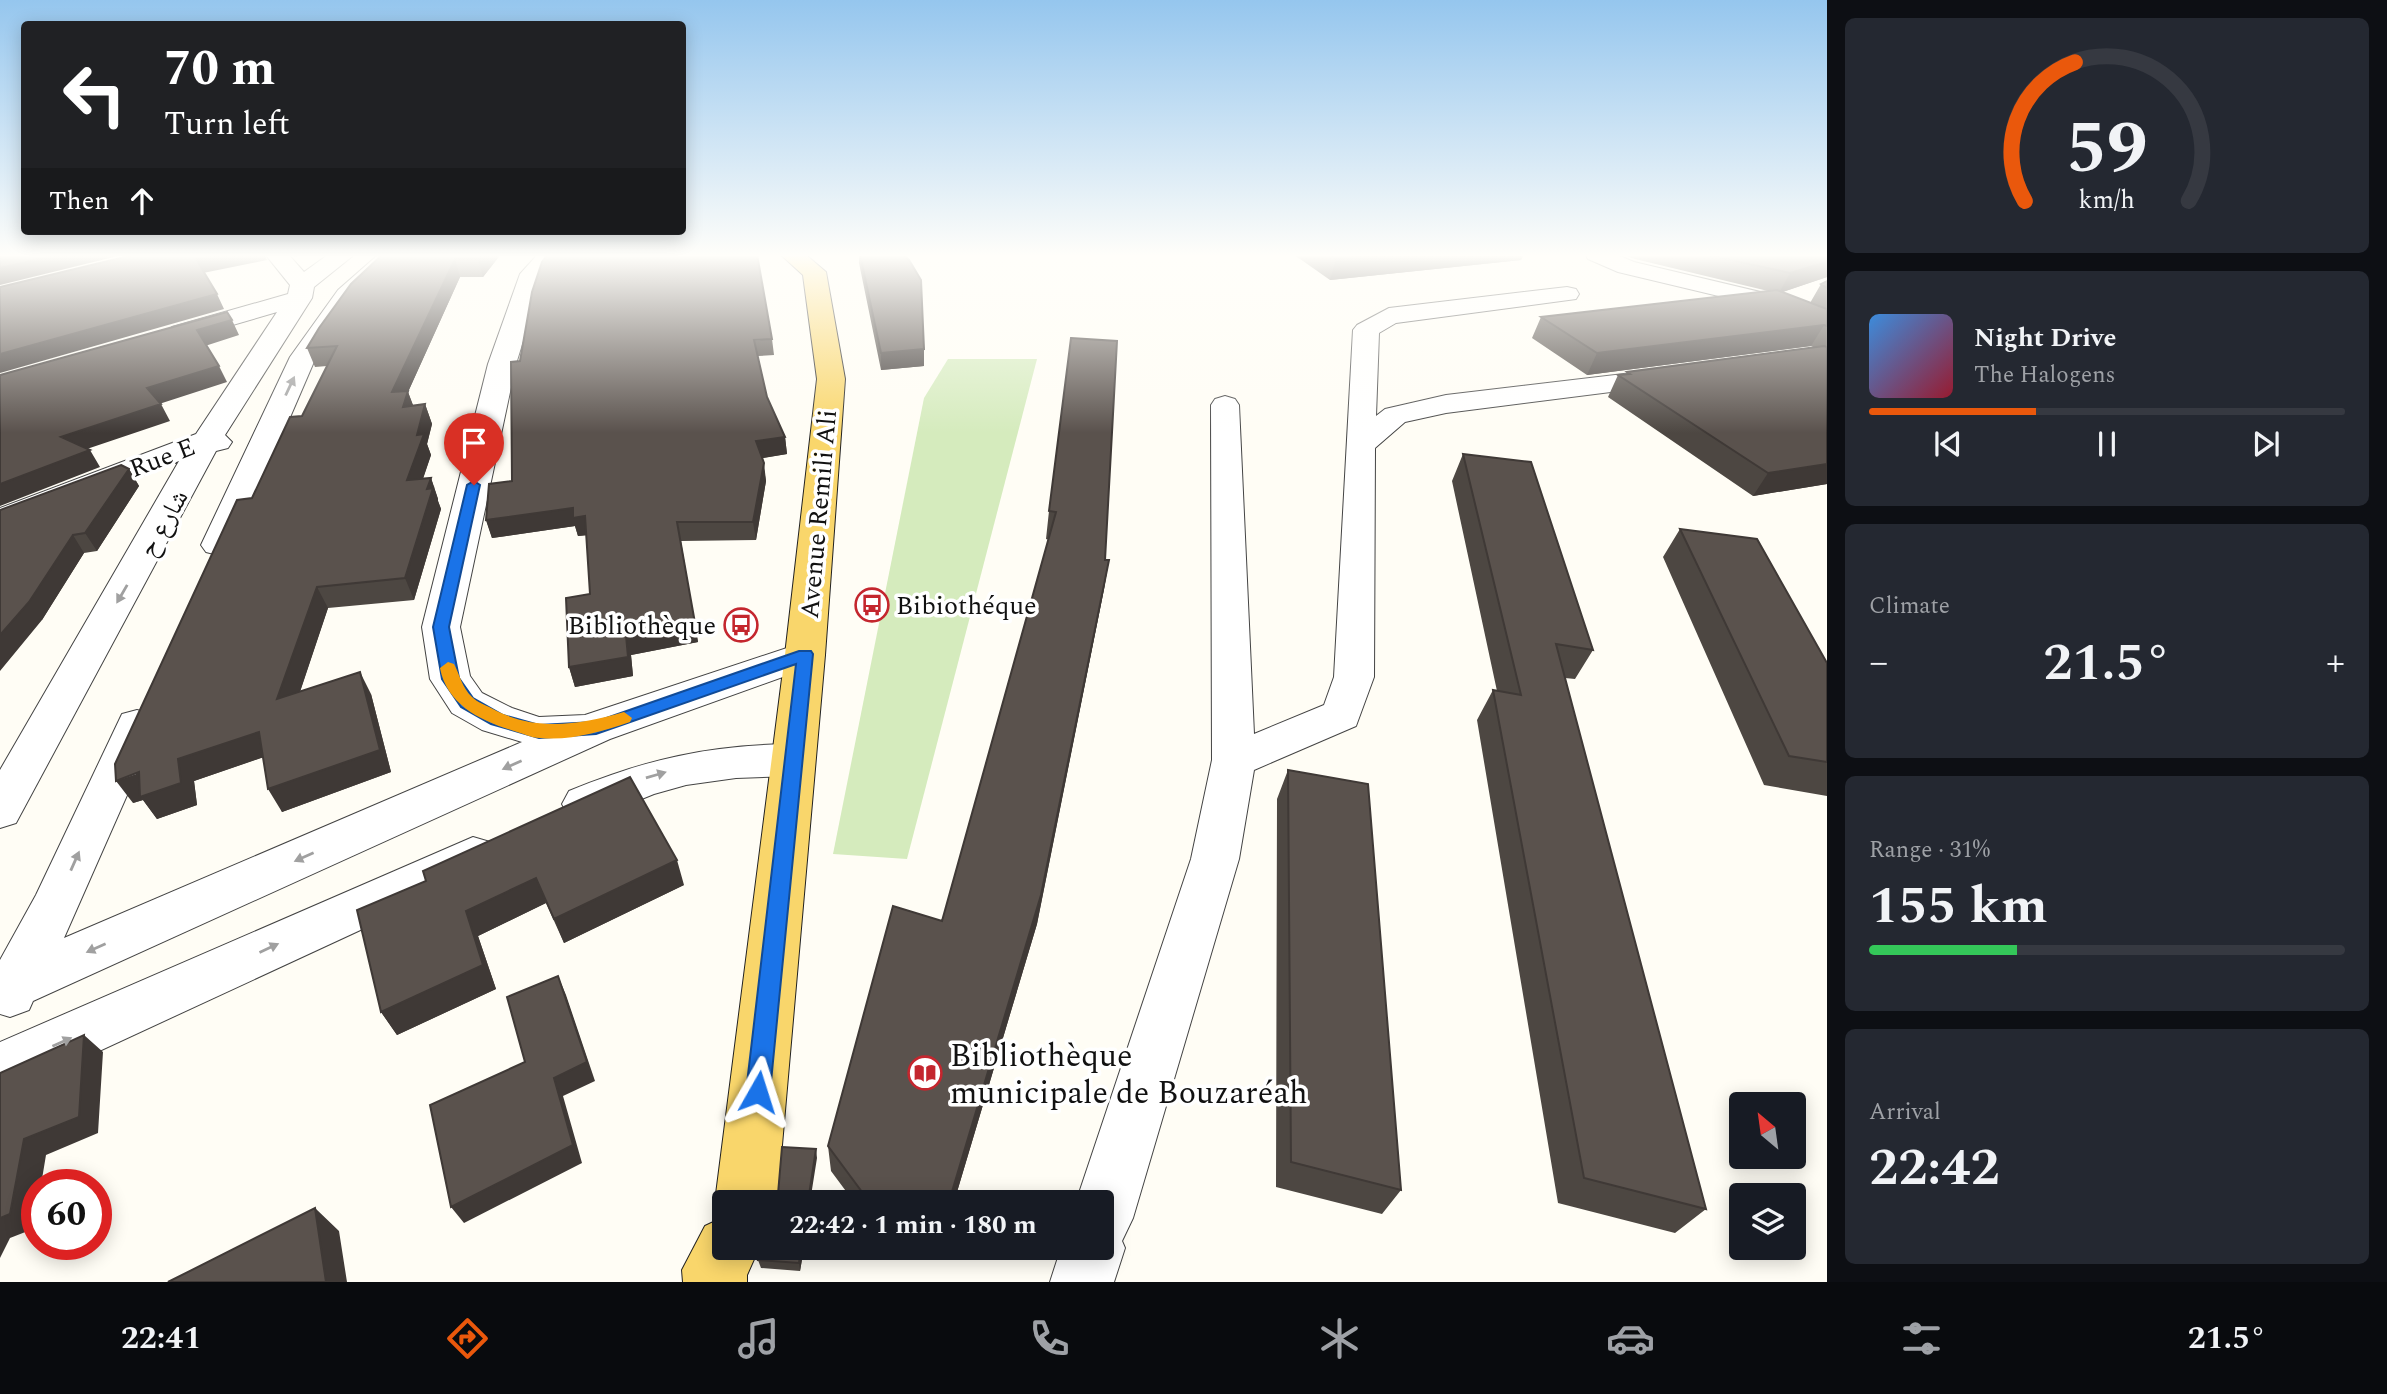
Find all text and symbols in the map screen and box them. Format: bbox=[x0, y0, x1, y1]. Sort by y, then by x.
text: 70 m bbox=[164, 32, 275, 107]
icon: left bbox=[49, 49, 140, 140]
text: 59 bbox=[2066, 95, 2148, 206]
text: Turn left bbox=[164, 100, 290, 149]
text: Then bbox=[49, 181, 109, 221]
icon: ahead bbox=[123, 182, 161, 220]
text: km/h bbox=[2079, 182, 2135, 220]
text: Night Drive bbox=[1974, 318, 2116, 358]
text: The Halogens bbox=[1974, 358, 2116, 393]
one-way arrow bbox=[284, 376, 295, 396]
street label: Avenue Remili Ali bbox=[790, 408, 848, 620]
pin bbox=[444, 413, 504, 485]
icon: arrive bbox=[455, 424, 493, 462]
icon: previous bbox=[1929, 425, 1967, 463]
icon: pause bbox=[2088, 425, 2126, 463]
icon: next bbox=[2247, 425, 2285, 463]
street label: Rue E bbox=[124, 427, 201, 489]
street label: شارع ح bbox=[129, 482, 199, 565]
one-way arrow bbox=[116, 584, 128, 604]
bus stop icon: Bibiothéque bbox=[853, 586, 891, 624]
place label: Bibiothéque bbox=[896, 586, 1037, 626]
text: Climate bbox=[1869, 589, 1950, 624]
place label: Bibliothèque bbox=[568, 606, 716, 646]
bus stop icon: Bibliothèque bbox=[722, 606, 760, 644]
text: 21.5° bbox=[2043, 624, 2171, 703]
text: − bbox=[1869, 634, 1888, 692]
text: + bbox=[2326, 634, 2345, 692]
one-way arrow bbox=[502, 759, 522, 771]
one-way arrow bbox=[646, 770, 667, 780]
text: Range · 31% bbox=[1869, 833, 1990, 868]
one-way arrow bbox=[70, 851, 81, 872]
one-way arrow bbox=[293, 851, 314, 862]
text: 155 km bbox=[1869, 867, 2048, 946]
one-way arrow bbox=[259, 942, 280, 953]
one-way arrow bbox=[85, 943, 106, 954]
place label: Bibliothèque municipale de Bouzaréah bbox=[950, 1032, 1308, 1118]
one-way arrow bbox=[52, 1036, 72, 1048]
library icon: Bibliothèque municipale de Bouzaréah bbox=[906, 1054, 944, 1092]
position arrow bbox=[721, 1055, 795, 1129]
north arrow bbox=[1729, 1092, 1806, 1169]
map controls bbox=[1729, 1092, 1806, 1260]
text: Arrival bbox=[1869, 1095, 1941, 1130]
text: 22:42 bbox=[1869, 1129, 2000, 1208]
speed limit sign: 60 bbox=[21, 1169, 112, 1260]
button: layers bbox=[1729, 1183, 1806, 1260]
text: 22:42 · 1 min · 180 m bbox=[789, 1205, 1037, 1245]
text: 22:41 bbox=[121, 1314, 201, 1363]
icon: directions bbox=[443, 1314, 492, 1363]
icon: music bbox=[734, 1314, 783, 1363]
icon: phone bbox=[1025, 1314, 1074, 1363]
icon: climate bbox=[1315, 1314, 1364, 1363]
icon: car bbox=[1606, 1314, 1655, 1363]
icon: filters bbox=[1897, 1314, 1946, 1363]
text: 21.5° bbox=[2188, 1314, 2266, 1363]

